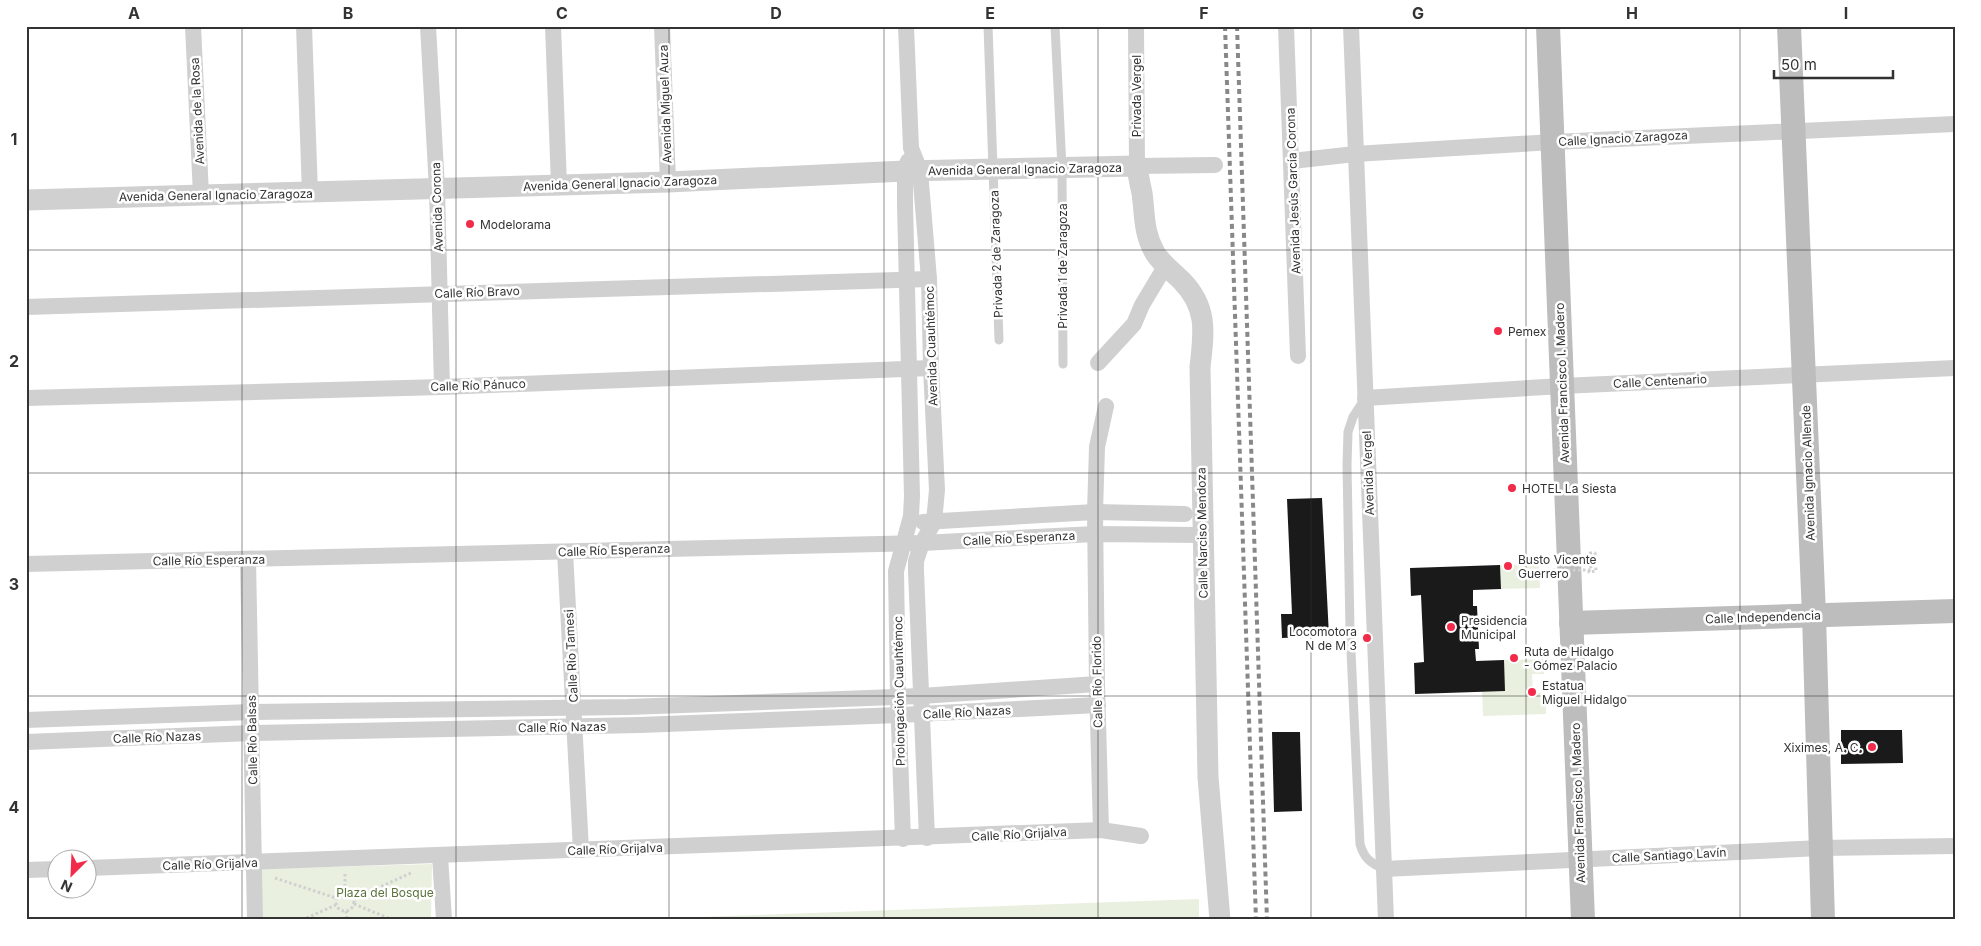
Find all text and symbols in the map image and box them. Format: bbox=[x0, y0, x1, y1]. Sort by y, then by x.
text: A bbox=[128, 3, 140, 23]
text: B bbox=[343, 3, 353, 23]
text: C bbox=[556, 3, 568, 23]
text: D bbox=[770, 3, 782, 23]
text: E bbox=[985, 3, 995, 23]
text: F bbox=[1199, 3, 1209, 23]
text: G bbox=[1412, 3, 1424, 23]
text: H bbox=[1626, 3, 1638, 23]
text: I bbox=[1844, 3, 1848, 23]
street label: Avenida Miguel Auza bbox=[655, 44, 675, 164]
scale bar bbox=[1774, 48, 1892, 80]
street label: Privada Vergel bbox=[1129, 55, 1144, 137]
text: 50 m bbox=[1781, 55, 1817, 74]
street label: Avenida de la Rosa bbox=[187, 57, 207, 165]
street label: Avenida Jesús García Corona bbox=[1283, 107, 1303, 275]
street label: Calle Ignacio Zaragoza bbox=[1558, 127, 1688, 149]
text: 1 bbox=[11, 129, 17, 149]
street label: Avenida General Ignacio Zaragoza bbox=[928, 160, 1122, 178]
street label: Avenida Corona bbox=[428, 162, 446, 252]
street label: Avenida General Ignacio Zaragoza bbox=[523, 172, 717, 194]
street label: Avenida General Ignacio Zaragoza bbox=[119, 186, 313, 204]
street label: Privada 2 de Zaragoza bbox=[986, 190, 1006, 318]
street label: Privada 1 de Zaragoza bbox=[1055, 203, 1070, 329]
place label: Modelorama bbox=[480, 217, 551, 232]
marker: Modelorama bbox=[464, 218, 476, 230]
street label: Calle Río Bravo bbox=[434, 283, 520, 301]
street label: Avenida Cuauhtémoc bbox=[921, 285, 941, 407]
street label: Avenida Francisco I. Madero bbox=[1552, 303, 1572, 463]
place label: Pemex bbox=[1508, 324, 1547, 339]
marker: Pemex bbox=[1492, 325, 1504, 337]
text: 2 bbox=[9, 351, 19, 371]
street label: Calle Centenario bbox=[1613, 371, 1707, 391]
street label: Calle Río Pánuco bbox=[430, 376, 526, 394]
street label: Avenida Ignacio Allende bbox=[1798, 405, 1818, 541]
street label: Avenida Vergel bbox=[1359, 430, 1377, 516]
street label: Calle Narciso Mendoza bbox=[1193, 467, 1211, 599]
place label: HOTEL La Siesta bbox=[1522, 481, 1616, 496]
marker: HOTEL La Siesta bbox=[1506, 482, 1518, 494]
street label: Calle Río Esperanza bbox=[962, 528, 1076, 548]
street label: Calle Río Esperanza bbox=[558, 541, 670, 559]
street label: Calle Río Esperanza bbox=[153, 552, 265, 568]
place label: Busto Vicente Guerrero bbox=[1518, 552, 1597, 581]
marker: Busto Vicente Guerrero bbox=[1502, 560, 1514, 572]
text: 3 bbox=[9, 574, 19, 594]
street label: Calle Independencia bbox=[1705, 607, 1821, 627]
street label: Calle Río Tamesi bbox=[561, 609, 581, 703]
place label: Presidencia Municipal bbox=[1461, 613, 1527, 642]
street label: Prolongación Cuauhtémoc bbox=[890, 616, 908, 766]
marker: Presidencia Municipal bbox=[1445, 621, 1457, 633]
place label: Locomotora N de M 3 bbox=[1289, 624, 1357, 653]
marker: Locomotora N de M 3 bbox=[1361, 632, 1373, 644]
street label: Calle Río Florido bbox=[1089, 636, 1105, 728]
place label: Ruta de Hidalgo - Gómez Palacio bbox=[1524, 644, 1617, 673]
marker: Ruta de Hidalgo - Gómez Palacio bbox=[1508, 652, 1520, 664]
place label: Estatua Miguel Hidalgo bbox=[1542, 678, 1627, 707]
marker: Estatua Miguel Hidalgo bbox=[1526, 686, 1538, 698]
street label: Calle Río Balsas bbox=[244, 695, 260, 785]
street label: Calle Río Nazas bbox=[922, 702, 1012, 722]
street label: Calle Río Nazas bbox=[518, 719, 606, 735]
street label: Avenida Francisco I. Madero bbox=[1568, 723, 1588, 883]
street label: Calle Río Nazas bbox=[113, 728, 201, 746]
place label: Xiximes, A. C. bbox=[1783, 740, 1862, 755]
marker: Xiximes, A. C. bbox=[1866, 741, 1878, 753]
text: 4 bbox=[9, 797, 20, 817]
street label: Calle Río Grijalva bbox=[971, 824, 1067, 844]
street label: Calle Río Grijalva bbox=[567, 840, 663, 858]
street label: Calle Santiago Lavín bbox=[1611, 845, 1727, 865]
north arrow bbox=[48, 848, 98, 898]
street label: Calle Río Grijalva bbox=[162, 855, 258, 873]
text: N bbox=[58, 876, 75, 896]
park label: Plaza del Bosque bbox=[336, 885, 434, 900]

